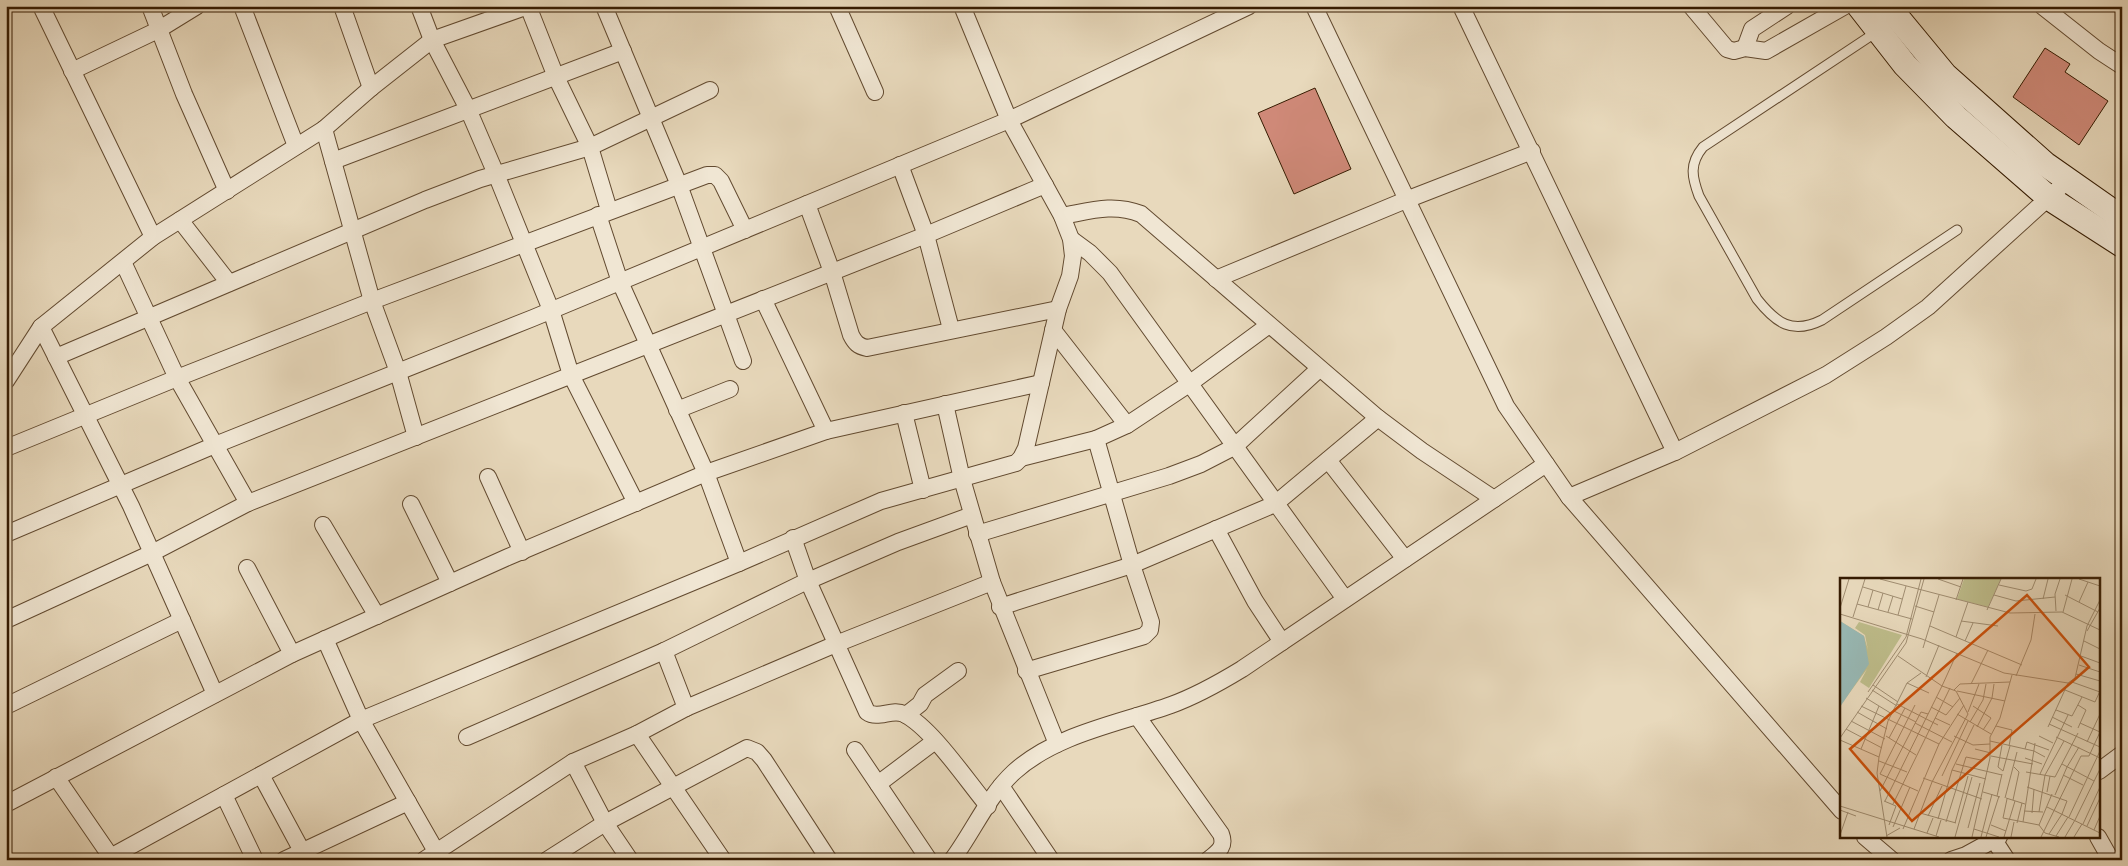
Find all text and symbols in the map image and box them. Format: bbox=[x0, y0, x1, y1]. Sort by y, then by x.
inset map bbox=[1840, 578, 2100, 838]

